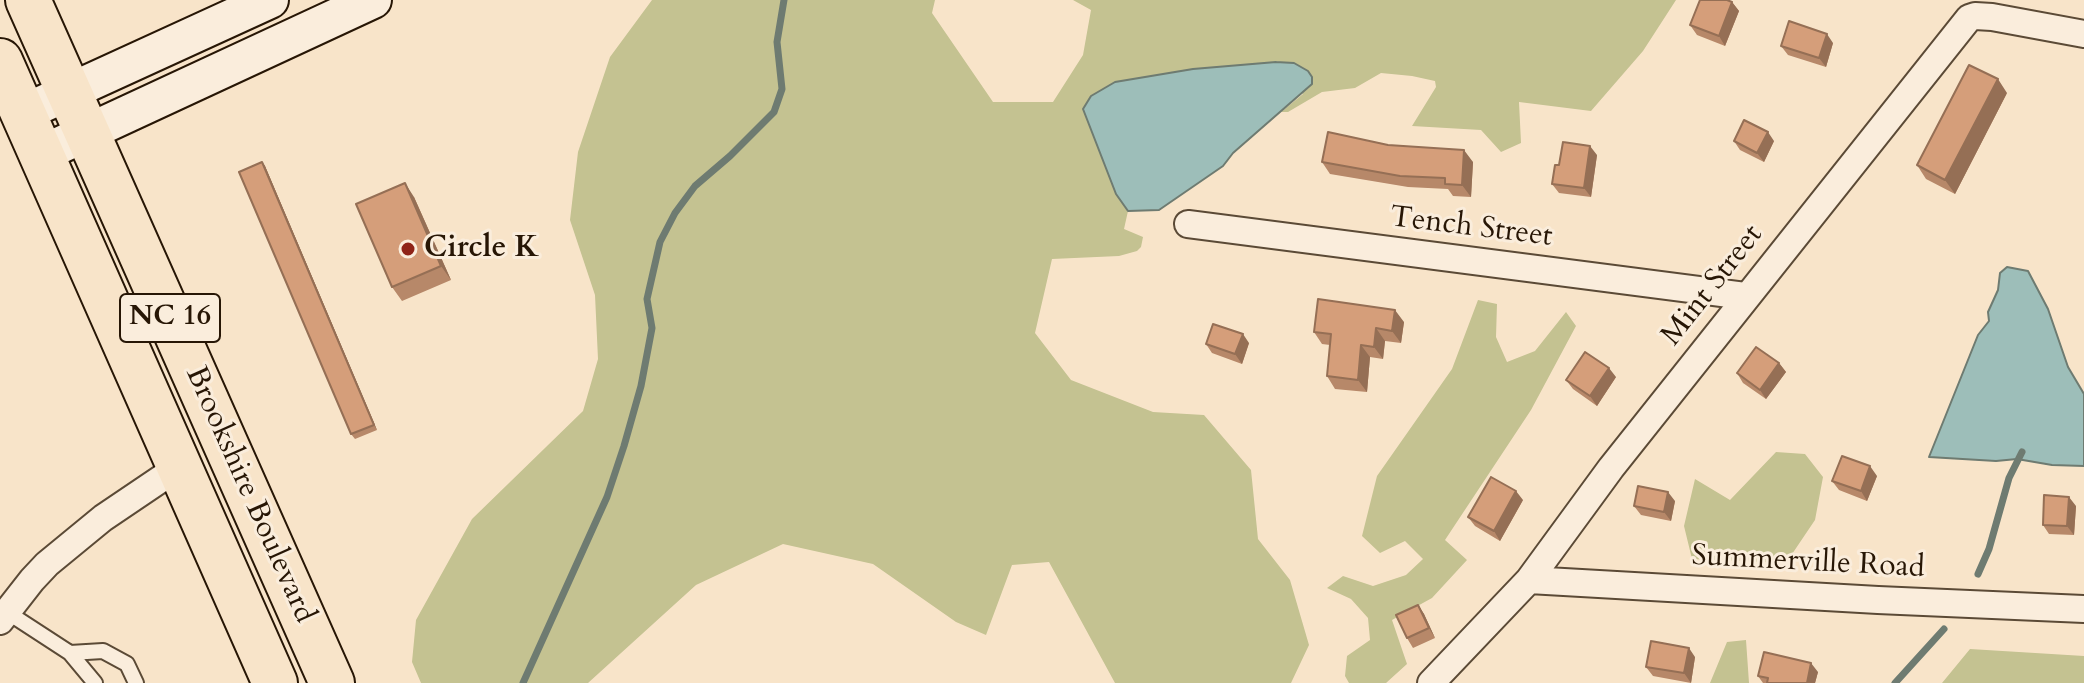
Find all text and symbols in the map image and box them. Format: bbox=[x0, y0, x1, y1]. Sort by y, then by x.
street label: Tench Street bbox=[1388, 200, 1554, 256]
street label: Mint Street bbox=[1655, 218, 1771, 354]
place label: Circle K bbox=[424, 231, 539, 267]
marker: Circle K bbox=[399, 240, 417, 258]
road number: NC 16 bbox=[120, 294, 220, 342]
street label: Brookshire Boulevard bbox=[176, 361, 322, 629]
street label: Summerville Road bbox=[1691, 539, 1925, 587]

